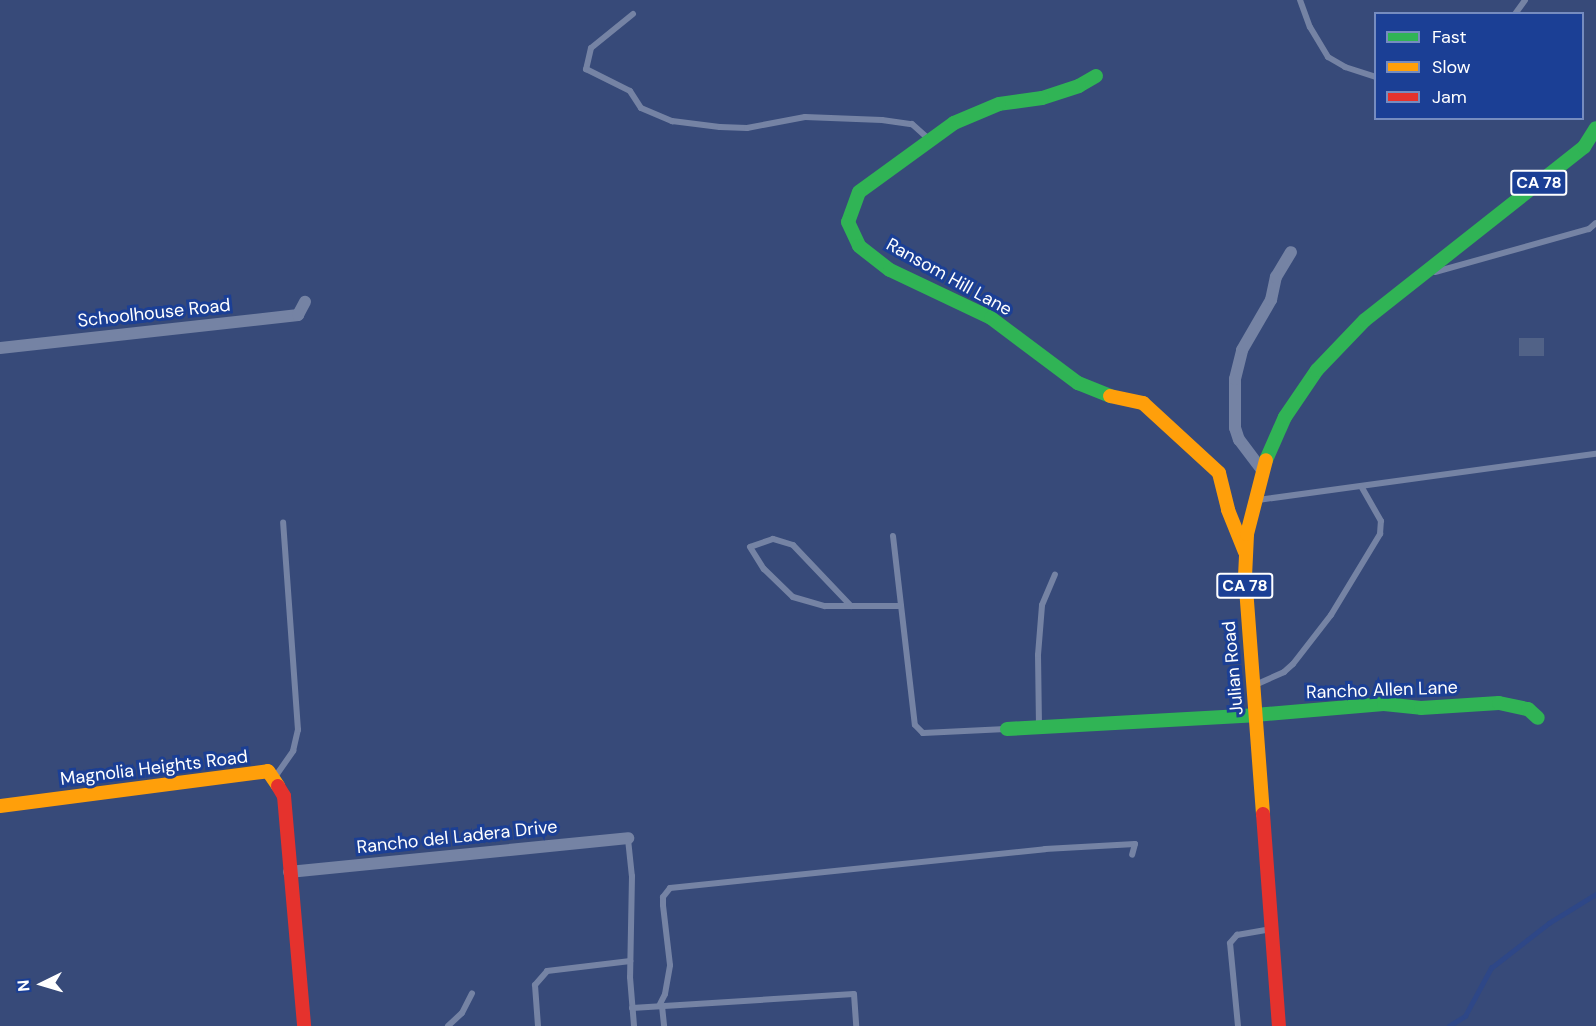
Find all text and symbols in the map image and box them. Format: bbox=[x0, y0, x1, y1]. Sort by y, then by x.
legend bbox=[1374, 12, 1584, 120]
text: Fast bbox=[1432, 25, 1467, 49]
text: Slow bbox=[1432, 55, 1471, 79]
text: Jam bbox=[1432, 85, 1467, 109]
road number: CA 78 bbox=[1509, 170, 1569, 196]
street label: Ransom Hill Lane bbox=[882, 234, 1016, 320]
street label: Schoolhouse Road bbox=[76, 294, 232, 332]
road number: CA 78 bbox=[1215, 573, 1275, 599]
street label: Julian Road bbox=[1218, 620, 1248, 716]
street label: Rancho Allen Lane bbox=[1306, 677, 1458, 703]
street label: Magnolia Heights Road bbox=[59, 746, 249, 790]
street label: Rancho del Ladera Drive bbox=[356, 816, 558, 858]
north arrow bbox=[12, 954, 72, 1014]
text: N bbox=[13, 979, 35, 992]

